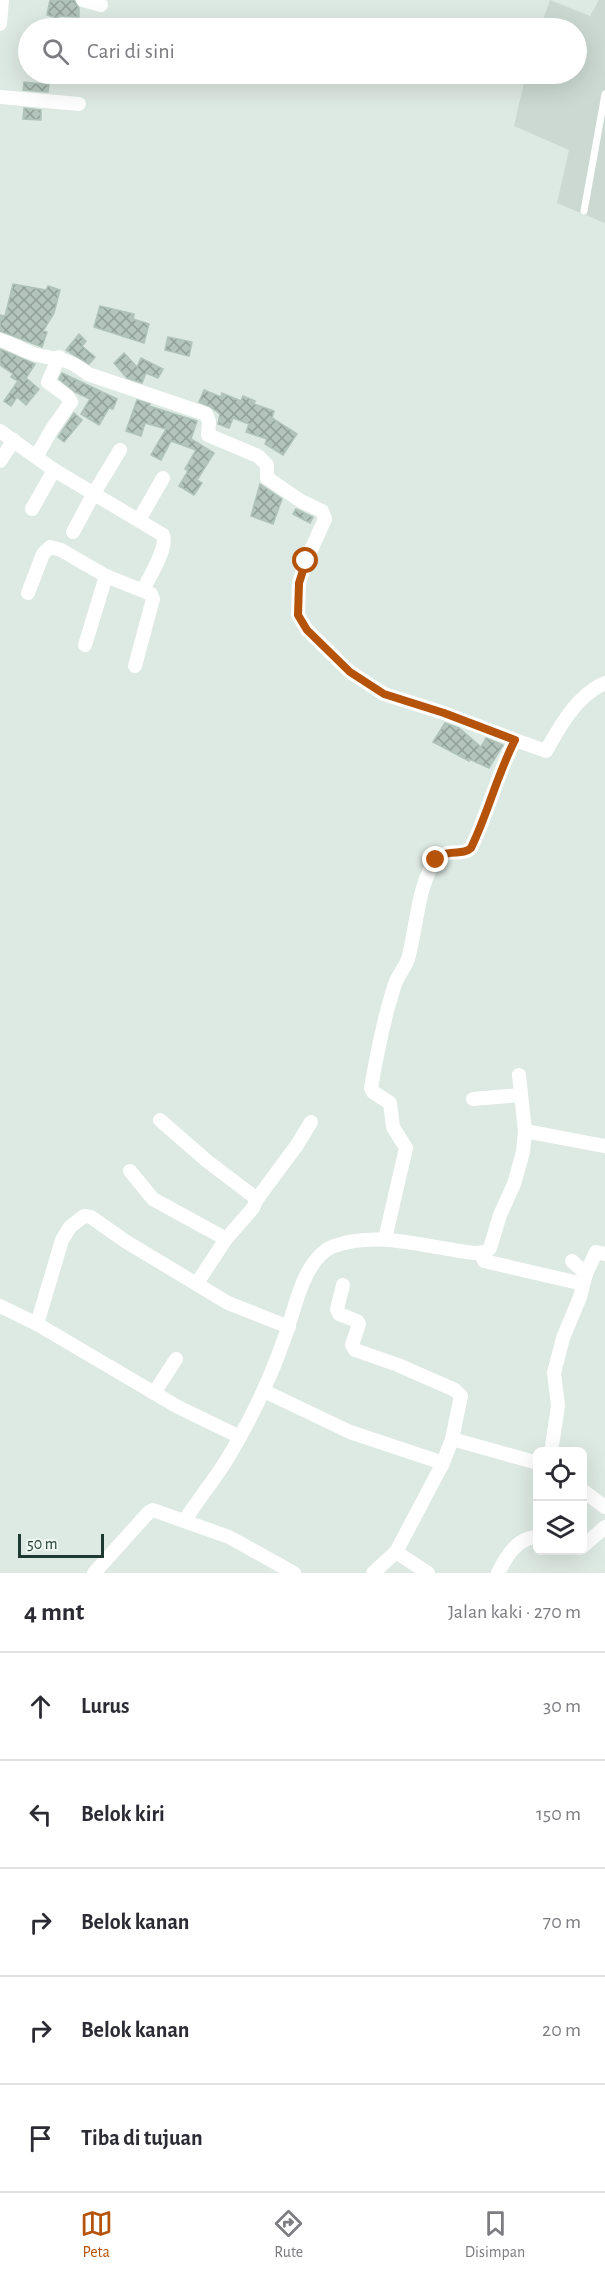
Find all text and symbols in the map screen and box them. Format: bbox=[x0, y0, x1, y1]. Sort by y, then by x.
search box bbox=[18, 18, 587, 84]
icon: search bbox=[39, 35, 72, 68]
text: Cari di sini bbox=[87, 40, 175, 62]
route start bbox=[292, 547, 318, 573]
route end bbox=[422, 846, 448, 872]
map controls bbox=[533, 1447, 587, 1555]
button: locate bbox=[533, 1447, 587, 1501]
button: layers bbox=[533, 1501, 587, 1555]
scale bar bbox=[18, 1531, 104, 1558]
text: 50 m bbox=[27, 1536, 58, 1552]
text: 4 mnt bbox=[24, 1599, 84, 1625]
text: Jalan kaki · 270 m bbox=[448, 1602, 581, 1622]
icon: ahead bbox=[24, 1690, 57, 1723]
text: Lurus bbox=[81, 1695, 130, 1717]
text: 30 m bbox=[543, 1696, 581, 1716]
icon: left bbox=[24, 1798, 57, 1831]
text: Belok kiri bbox=[81, 1803, 165, 1825]
text: 150 m bbox=[536, 1804, 581, 1824]
icon: right bbox=[24, 1906, 57, 1939]
text: Belok kanan bbox=[81, 1911, 189, 1933]
text: 70 m bbox=[543, 1912, 581, 1932]
icon: right bbox=[24, 2014, 57, 2047]
text: Belok kanan bbox=[81, 2019, 189, 2041]
text: 20 m bbox=[542, 2020, 581, 2040]
icon: arrive bbox=[24, 2122, 57, 2155]
text: Tiba di tujuan bbox=[81, 2127, 203, 2149]
tab: Peta bbox=[80, 2207, 113, 2262]
tab: Rute bbox=[272, 2207, 305, 2262]
tab: Disimpan bbox=[465, 2207, 525, 2262]

